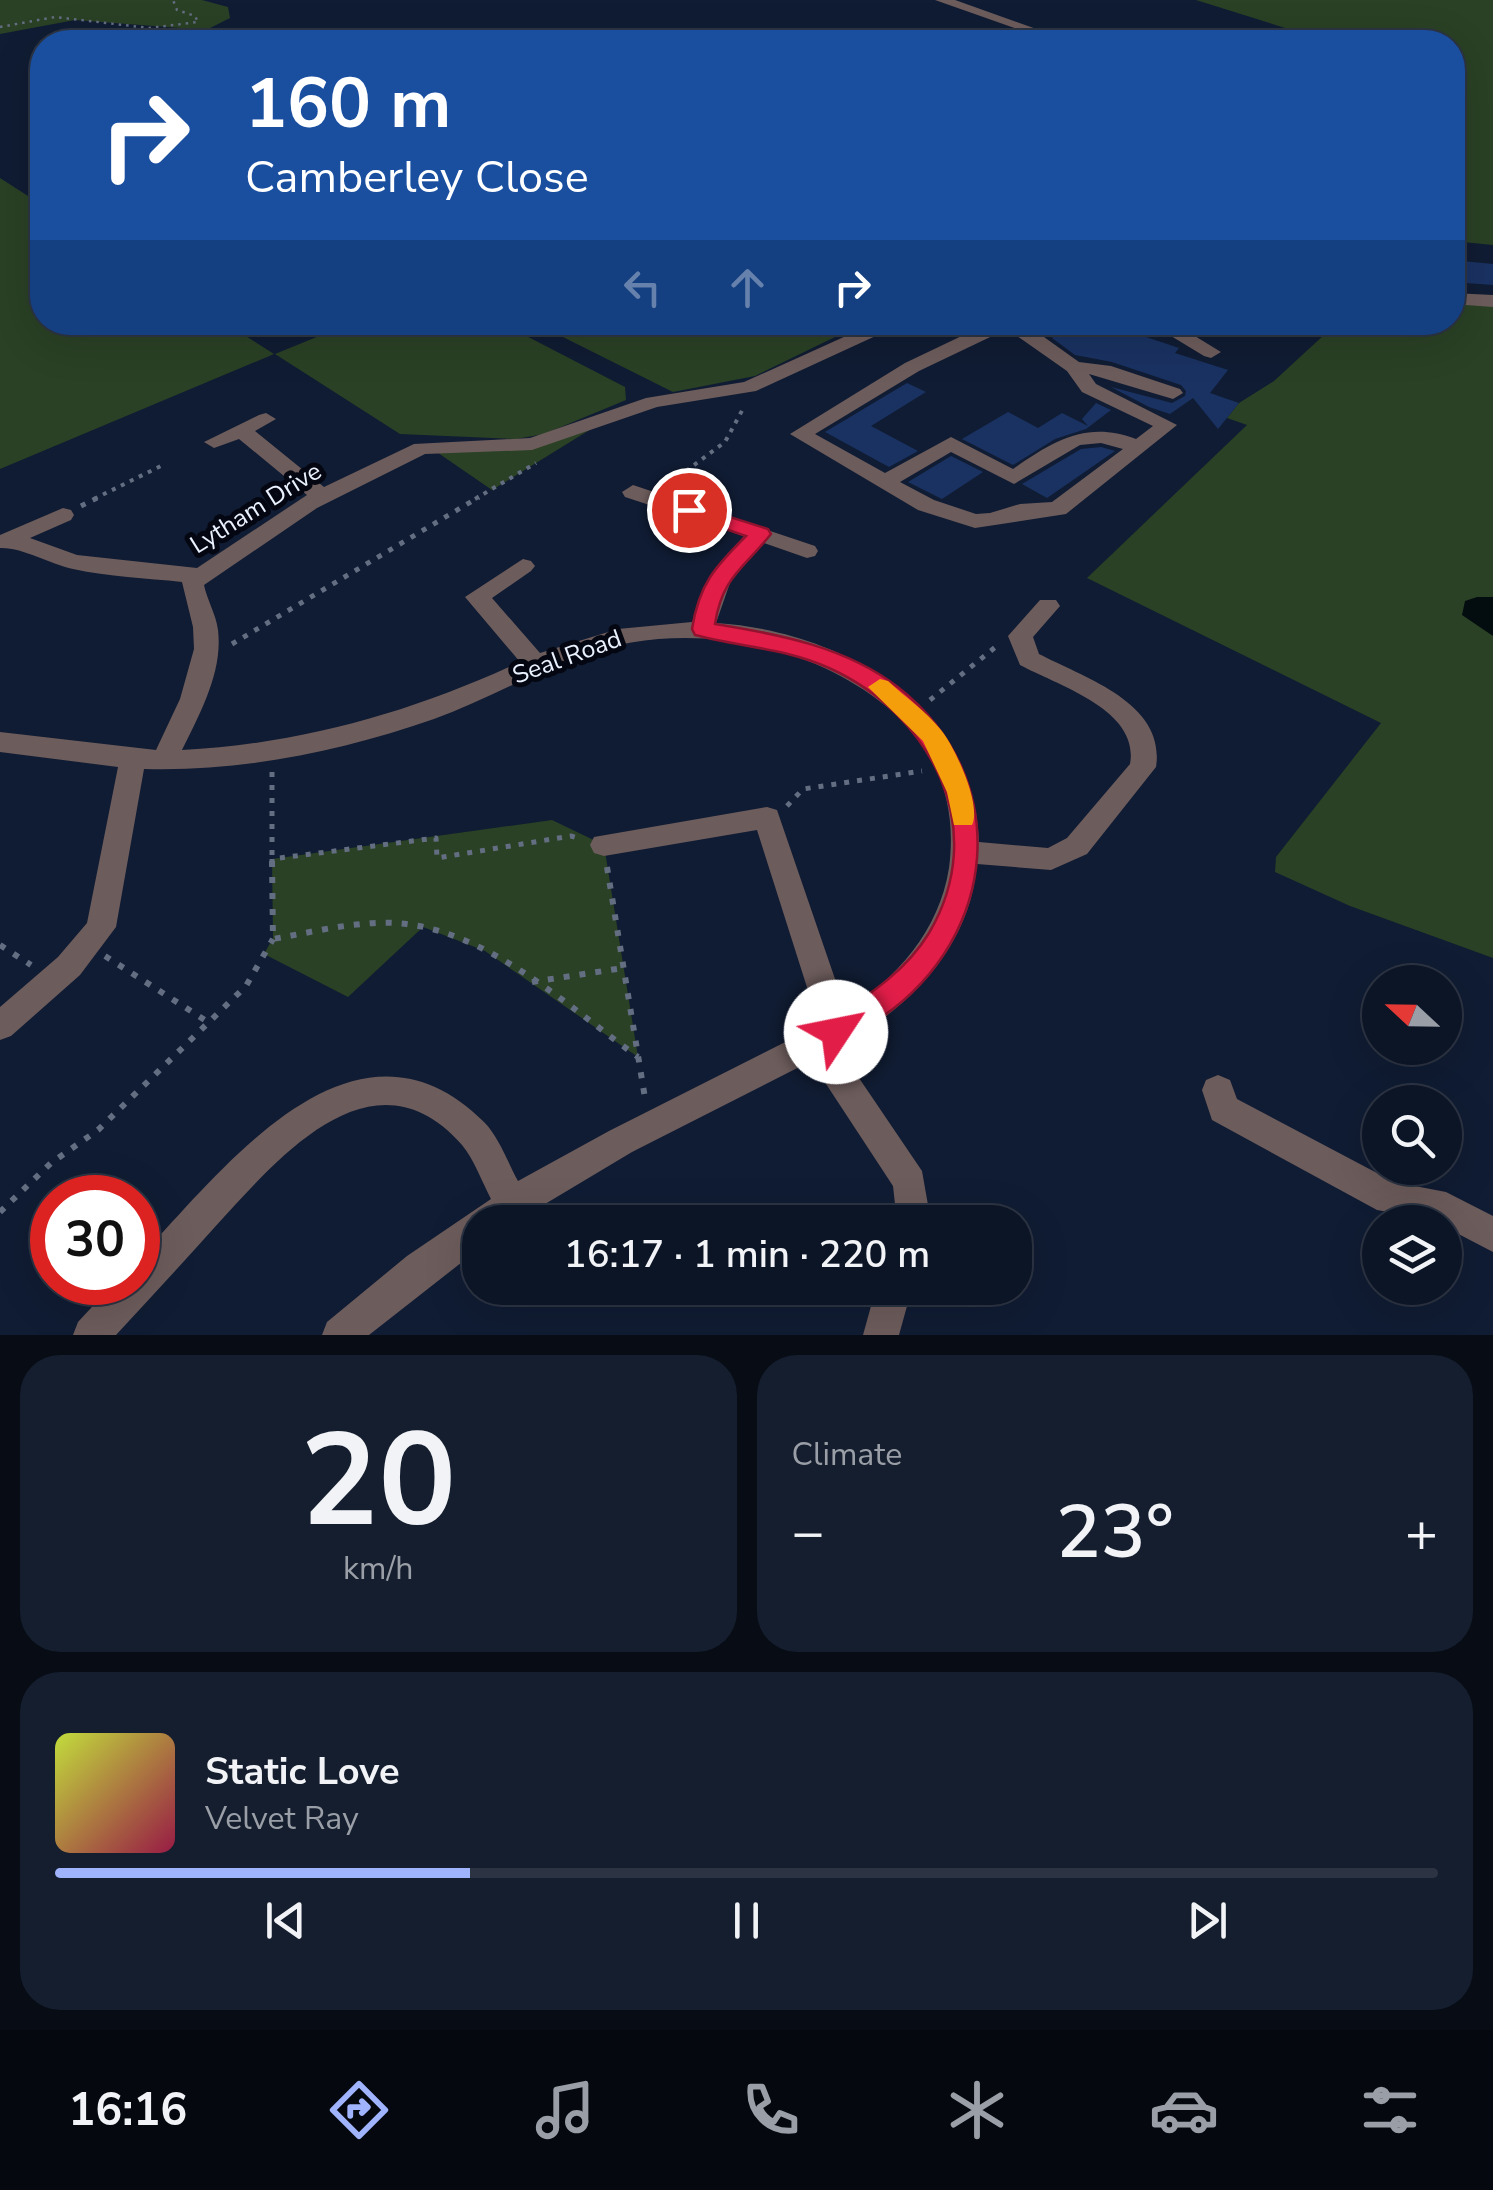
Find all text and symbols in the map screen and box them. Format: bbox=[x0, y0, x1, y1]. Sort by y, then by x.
text: 160 m bbox=[245, 56, 451, 152]
icon: right bbox=[80, 70, 210, 200]
text: Camberley Close bbox=[245, 147, 589, 208]
icon: left bbox=[615, 260, 670, 315]
icon: ahead bbox=[720, 260, 775, 315]
icon: right bbox=[825, 260, 880, 315]
street label: Lytham Drive bbox=[184, 454, 328, 562]
pin bbox=[647, 468, 732, 553]
icon: arrive bbox=[662, 483, 717, 538]
street label: Seal Road bbox=[508, 622, 626, 692]
north arrow bbox=[1362, 965, 1462, 1065]
map controls bbox=[1362, 965, 1462, 1305]
position arrow bbox=[784, 980, 888, 1084]
button: search bbox=[1362, 1085, 1462, 1185]
speed limit sign: 30 bbox=[30, 1175, 160, 1305]
button: layers bbox=[1362, 1205, 1462, 1305]
text: 16:17 · 1 min · 220 m bbox=[564, 1229, 930, 1280]
text: 20 bbox=[300, 1393, 456, 1570]
text: Climate bbox=[792, 1433, 902, 1476]
text: 23° bbox=[1056, 1481, 1174, 1583]
text: − bbox=[792, 1495, 825, 1570]
text: + bbox=[1405, 1495, 1438, 1570]
text: km/h bbox=[343, 1547, 414, 1590]
text: Static Love bbox=[205, 1746, 400, 1797]
text: Velvet Ray bbox=[205, 1797, 359, 1840]
icon: previous bbox=[258, 1893, 313, 1948]
icon: pause bbox=[719, 1893, 774, 1948]
icon: next bbox=[1180, 1893, 1235, 1948]
icon: directions bbox=[324, 2075, 394, 2145]
icon: music bbox=[530, 2075, 600, 2145]
icon: phone bbox=[736, 2075, 806, 2145]
icon: climate bbox=[942, 2075, 1012, 2145]
icon: car bbox=[1149, 2075, 1219, 2145]
icon: filters bbox=[1355, 2075, 1425, 2145]
text: 16:16 bbox=[68, 2080, 187, 2141]

